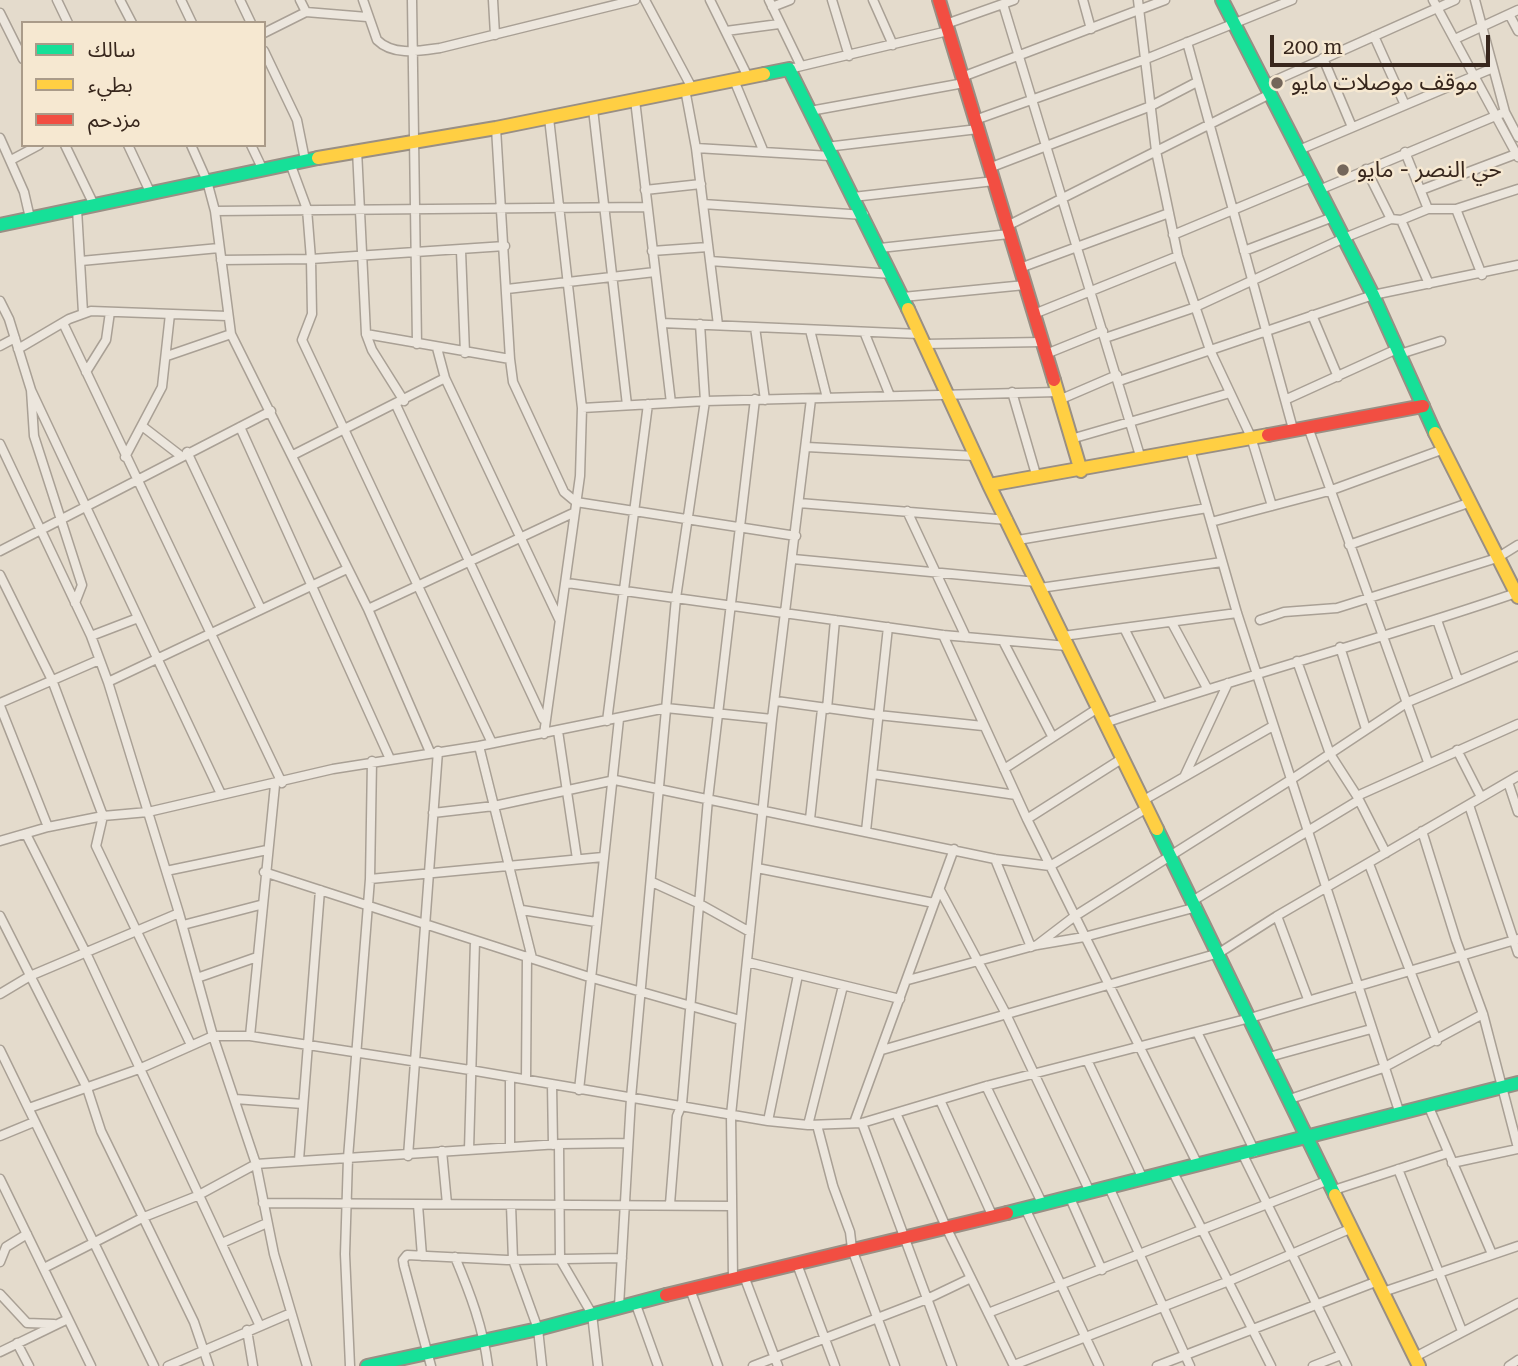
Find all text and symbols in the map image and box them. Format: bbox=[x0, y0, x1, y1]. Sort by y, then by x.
legend bbox=[21, 21, 266, 147]
scale bar bbox=[1273, 21, 1494, 65]
text: 200 m bbox=[1283, 35, 1343, 59]
text: سالك bbox=[88, 38, 135, 62]
place label: موقف موصلات مايو bbox=[1291, 69, 1478, 97]
text: بطيء bbox=[88, 73, 133, 97]
marker: موقف موصلات مايو bbox=[1269, 75, 1285, 91]
text: مزدحم bbox=[88, 108, 141, 132]
place label: حي النصر - مايو bbox=[1357, 156, 1502, 184]
marker: حي النصر - مايو bbox=[1335, 162, 1351, 178]

